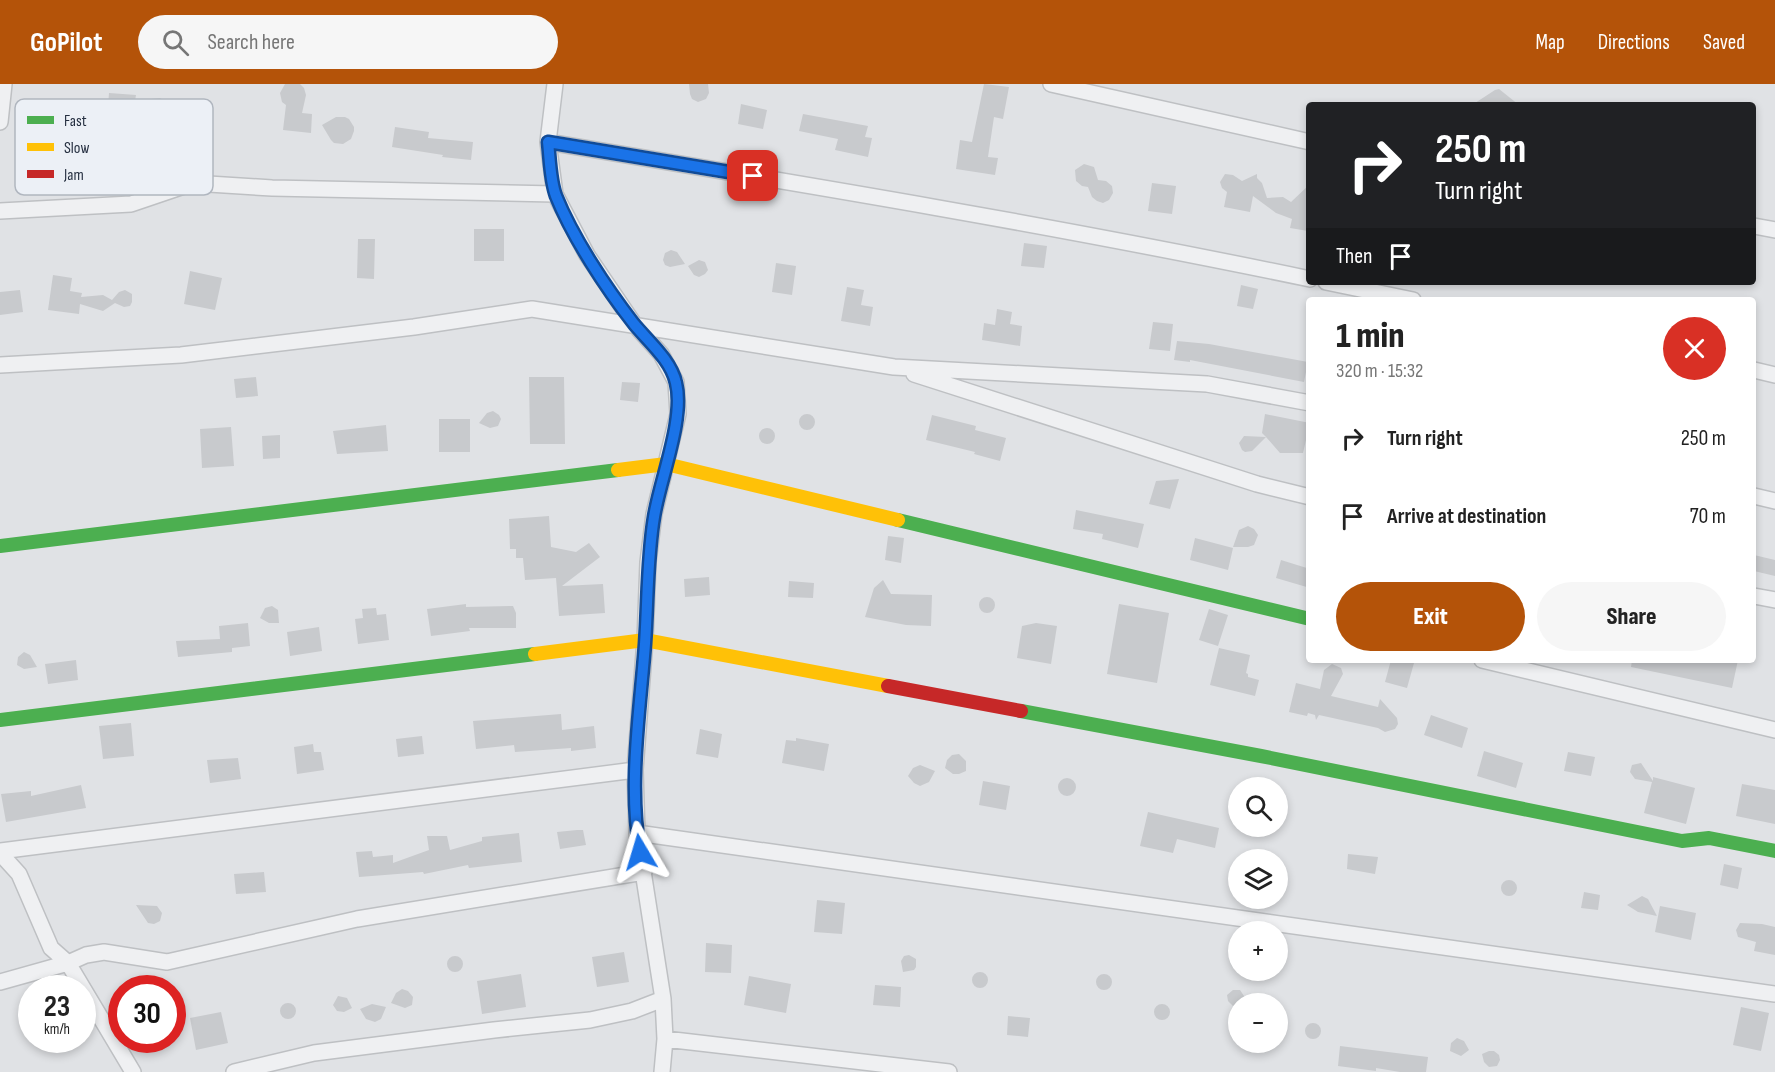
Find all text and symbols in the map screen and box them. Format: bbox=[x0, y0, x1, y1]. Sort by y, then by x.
search box bbox=[138, 15, 558, 69]
text: GoPilot bbox=[30, 26, 102, 59]
icon: search bbox=[159, 26, 192, 59]
text: Search here bbox=[207, 29, 295, 56]
text: Map bbox=[1535, 30, 1565, 55]
text: Directions bbox=[1598, 30, 1670, 55]
text: Saved bbox=[1703, 30, 1745, 55]
legend bbox=[15, 99, 213, 195]
text: Fast bbox=[64, 112, 87, 131]
text: 250 m bbox=[1435, 124, 1526, 175]
icon: right bbox=[1336, 126, 1414, 204]
text: Slow bbox=[64, 139, 89, 158]
pin bbox=[727, 150, 778, 201]
icon: arrive bbox=[736, 159, 769, 192]
text: Jam bbox=[63, 166, 84, 185]
text: Turn right bbox=[1435, 175, 1522, 207]
icon: arrive bbox=[1384, 240, 1417, 273]
text: Then bbox=[1336, 243, 1372, 270]
text: 1 min bbox=[1336, 315, 1404, 358]
button: close bbox=[1663, 317, 1726, 380]
text: 320 m · 15:32 bbox=[1336, 359, 1423, 383]
icon: right bbox=[1336, 422, 1369, 455]
text: Turn right bbox=[1387, 425, 1463, 452]
text: 250 m bbox=[1681, 425, 1726, 452]
icon: arrive bbox=[1336, 500, 1369, 533]
text: Arrive at destination bbox=[1387, 503, 1546, 530]
text: 70 m bbox=[1690, 503, 1726, 530]
button: Exit bbox=[1336, 582, 1525, 651]
button: Share bbox=[1537, 582, 1726, 651]
map controls bbox=[1228, 777, 1288, 1053]
button: search bbox=[1228, 777, 1288, 837]
position arrow bbox=[608, 820, 672, 884]
button: layers bbox=[1228, 849, 1288, 909]
button: + bbox=[1228, 921, 1288, 981]
speed limit sign: 30 bbox=[108, 975, 186, 1053]
text: 23 bbox=[44, 989, 70, 1025]
button: − bbox=[1228, 993, 1288, 1053]
text: km/h bbox=[44, 1020, 70, 1039]

